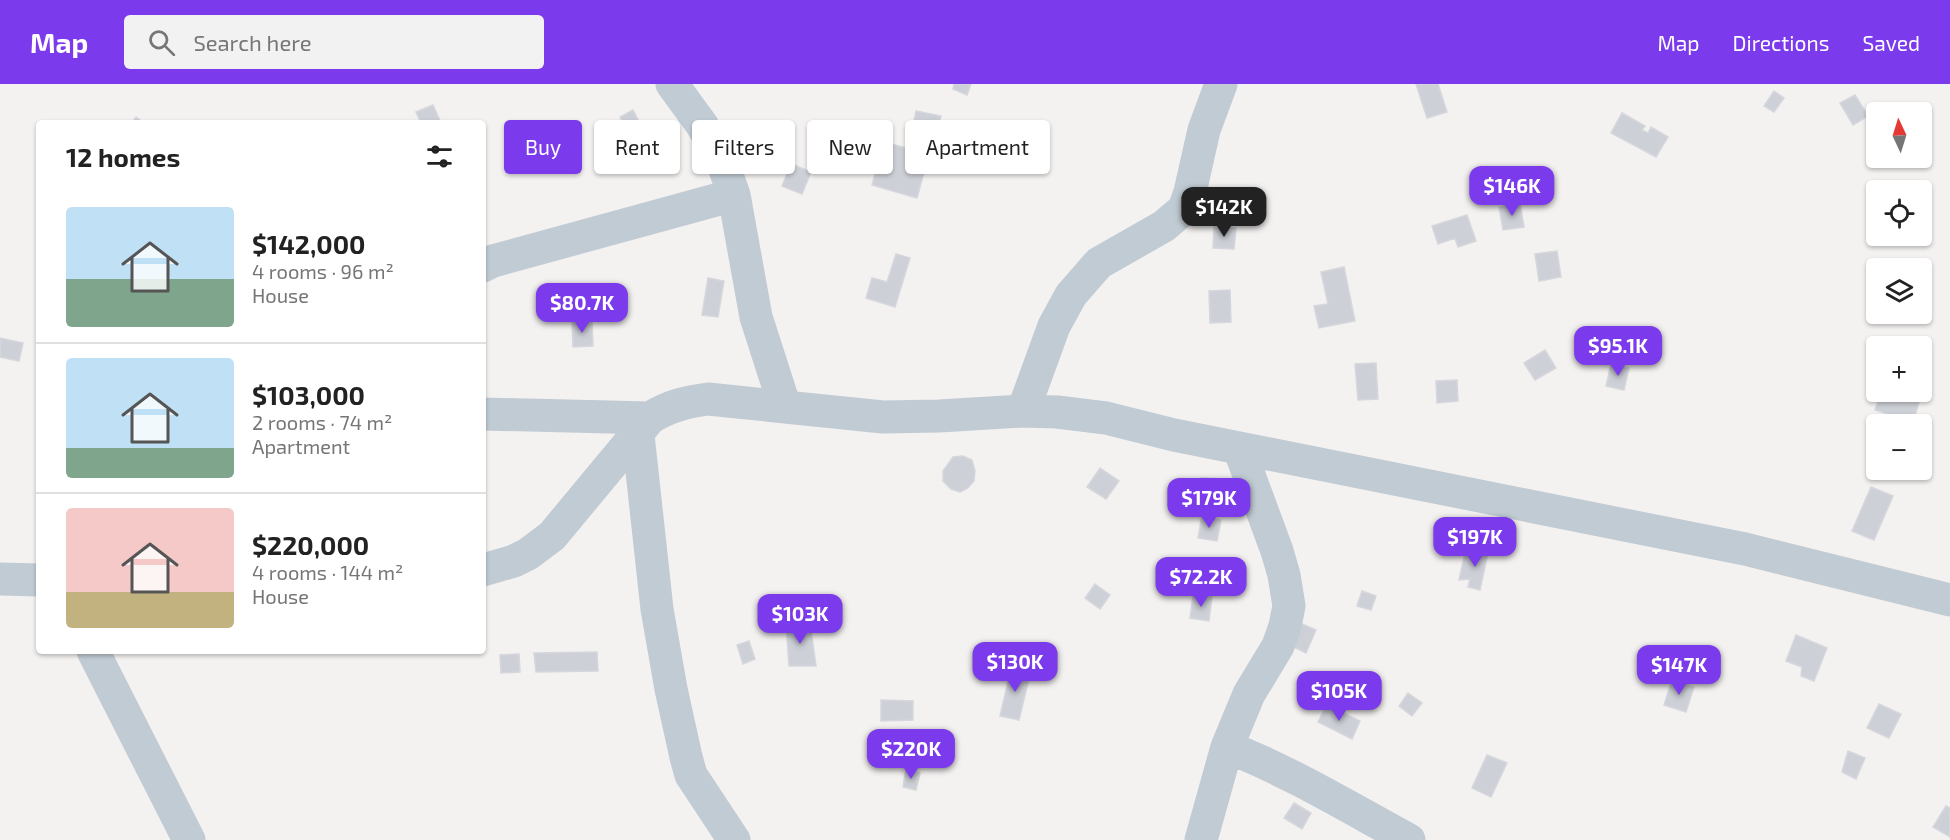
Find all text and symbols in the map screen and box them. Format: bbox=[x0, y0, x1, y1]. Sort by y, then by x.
search box bbox=[124, 15, 544, 69]
text: Map bbox=[30, 25, 88, 59]
icon: search bbox=[145, 26, 178, 59]
text: Search here bbox=[193, 29, 312, 55]
text: Map bbox=[1657, 30, 1700, 55]
text: Directions bbox=[1733, 30, 1829, 55]
text: Saved bbox=[1862, 30, 1920, 55]
north arrow bbox=[1866, 102, 1932, 168]
map controls bbox=[1866, 102, 1932, 480]
chip: Buy bbox=[504, 120, 582, 174]
chip: Rent bbox=[594, 120, 680, 174]
chip: Filters bbox=[692, 120, 795, 174]
chip: New bbox=[807, 120, 893, 174]
chip: Apartment bbox=[905, 120, 1050, 174]
icon: filters bbox=[423, 140, 456, 173]
text: 12 homes bbox=[66, 141, 180, 172]
pin: $146K bbox=[1470, 166, 1554, 217]
text: $146K bbox=[1483, 173, 1541, 197]
button: locate bbox=[1866, 180, 1932, 246]
pin: $142K bbox=[1182, 187, 1266, 238]
text: $142K bbox=[1195, 194, 1253, 218]
text: $142,000 bbox=[252, 228, 366, 259]
icon: home bbox=[114, 231, 186, 303]
button: layers bbox=[1866, 258, 1932, 324]
text: 4 rooms · 96 m² bbox=[252, 259, 394, 283]
text: House bbox=[252, 283, 309, 307]
pin: $80.7K bbox=[533, 283, 631, 334]
text: $80.7K bbox=[550, 290, 614, 314]
pin: $95.1K bbox=[1569, 326, 1667, 377]
text: $95.1K bbox=[1588, 333, 1648, 357]
button: + bbox=[1866, 336, 1932, 402]
text: $103,000 bbox=[252, 379, 365, 410]
icon: home bbox=[114, 382, 186, 454]
text: 2 rooms · 74 m² bbox=[252, 410, 392, 434]
button: − bbox=[1866, 414, 1932, 480]
text: Apartment bbox=[252, 434, 350, 458]
pin: $179K bbox=[1167, 478, 1251, 529]
text: $179K bbox=[1181, 485, 1237, 509]
pin: $197K bbox=[1433, 517, 1517, 568]
text: $197K bbox=[1447, 524, 1503, 548]
text: $220,000 bbox=[252, 529, 369, 560]
icon: home bbox=[114, 532, 186, 604]
pin: $72.2K bbox=[1152, 557, 1250, 608]
text: 4 rooms · 144 m² bbox=[252, 560, 403, 584]
text: $72.2K bbox=[1170, 564, 1232, 588]
text: House bbox=[252, 584, 309, 608]
pin: $103K bbox=[758, 594, 842, 645]
text: $103K bbox=[772, 601, 828, 625]
pin: $130K bbox=[973, 642, 1057, 693]
pin: $147K bbox=[1637, 645, 1721, 696]
text: $130K bbox=[987, 649, 1043, 673]
text: $147K bbox=[1651, 652, 1707, 676]
pin: $105K bbox=[1297, 671, 1381, 722]
text: $105K bbox=[1311, 678, 1367, 702]
pin: $220K bbox=[869, 729, 953, 780]
text: $220K bbox=[881, 736, 941, 760]

